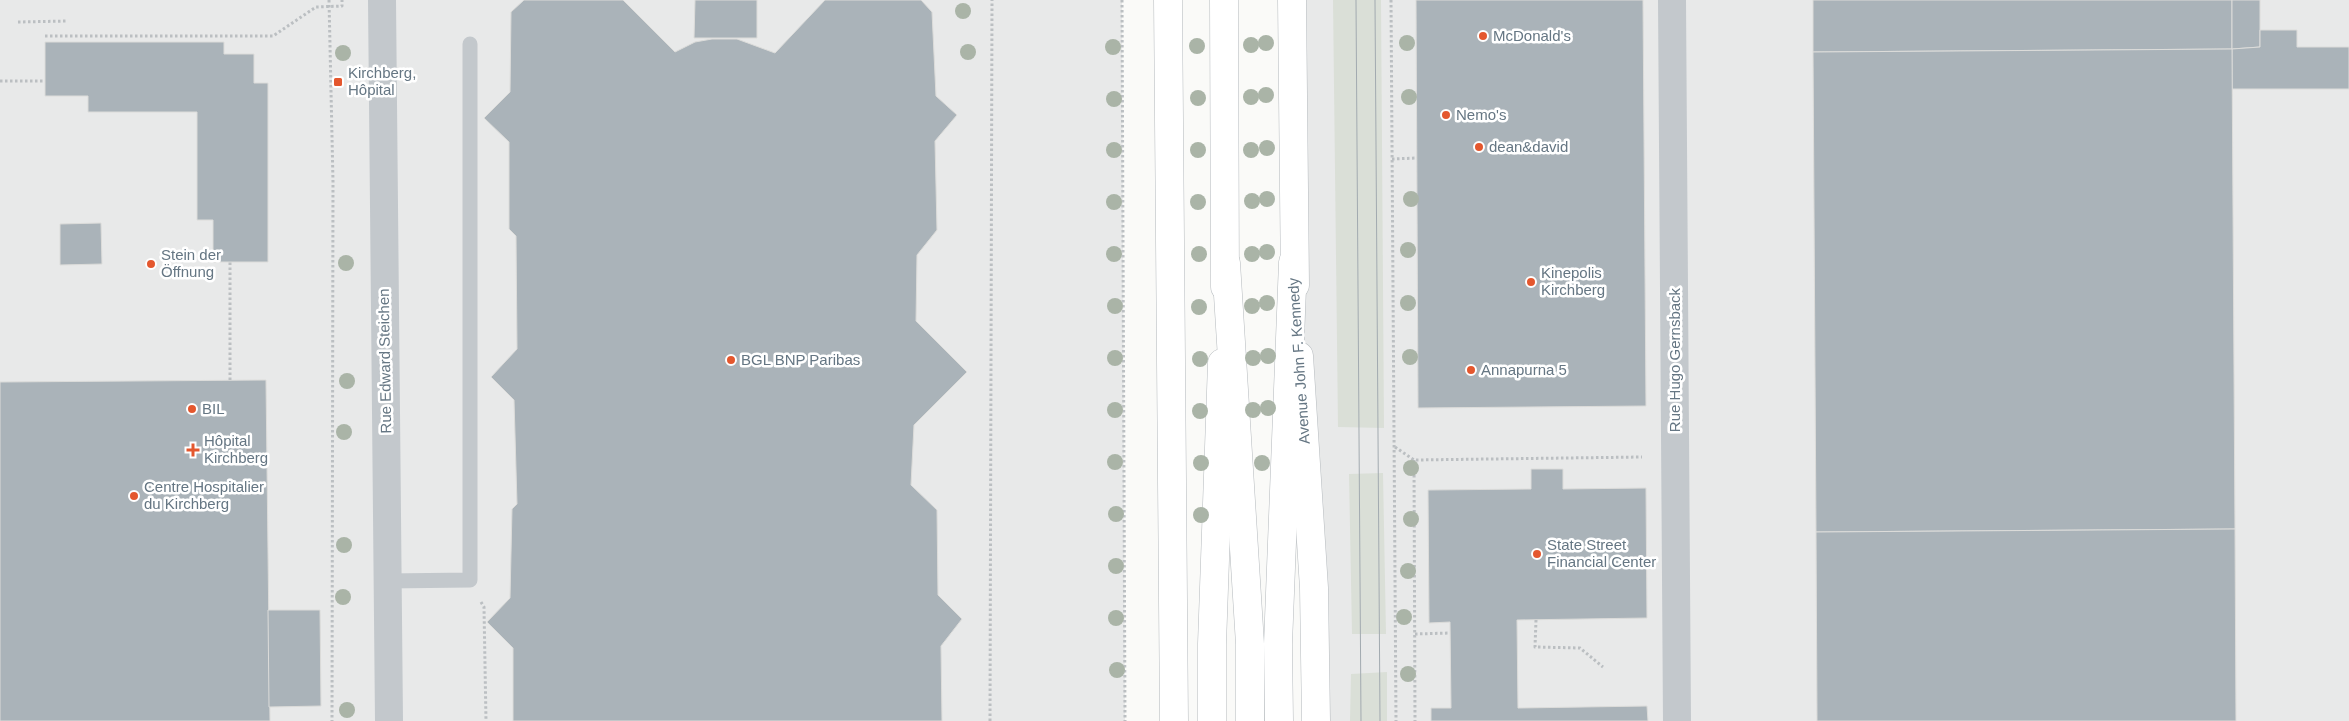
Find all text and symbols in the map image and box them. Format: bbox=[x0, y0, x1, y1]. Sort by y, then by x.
place label: McDonald's bbox=[1493, 27, 1571, 44]
marker: McDonald's bbox=[1477, 30, 1489, 42]
place label: Kirchberg, Hôpital bbox=[348, 64, 416, 98]
marker: Kirchberg, Hôpital bbox=[332, 76, 344, 88]
place label: Nemo's bbox=[1456, 106, 1506, 123]
marker: Nemo's bbox=[1440, 109, 1452, 121]
place label: dean&david bbox=[1489, 138, 1568, 155]
marker: dean&david bbox=[1473, 141, 1485, 153]
place label: Stein der Öffnung bbox=[161, 246, 221, 280]
marker: Stein der Öffnung bbox=[145, 258, 157, 270]
place label: Kinepolis Kirchberg bbox=[1541, 264, 1605, 298]
marker: Kinepolis Kirchberg bbox=[1525, 276, 1537, 288]
street label: Avenue John F. Kennedy bbox=[1284, 277, 1313, 445]
street label: Rue Hugo Gernsback bbox=[1666, 287, 1683, 432]
street label: Rue Edward Steichen bbox=[375, 288, 394, 434]
place label: BGL BNP Paribas bbox=[741, 351, 860, 368]
marker: BGL BNP Paribas bbox=[725, 354, 737, 366]
place label: Annapurna 5 bbox=[1481, 361, 1567, 378]
marker: Annapurna 5 bbox=[1465, 364, 1477, 376]
place label: BIL bbox=[202, 400, 225, 417]
marker: BIL bbox=[186, 403, 198, 415]
place label: Hôpital Kirchberg bbox=[204, 432, 268, 466]
marker: Hôpital Kirchberg bbox=[186, 443, 200, 457]
place label: Centre Hospitalier du Kirchberg bbox=[144, 478, 264, 512]
marker: Centre Hospitalier du Kirchberg bbox=[128, 490, 140, 502]
place label: State Street Financial Center bbox=[1547, 536, 1656, 570]
marker: State Street Financial Center bbox=[1531, 548, 1543, 560]

